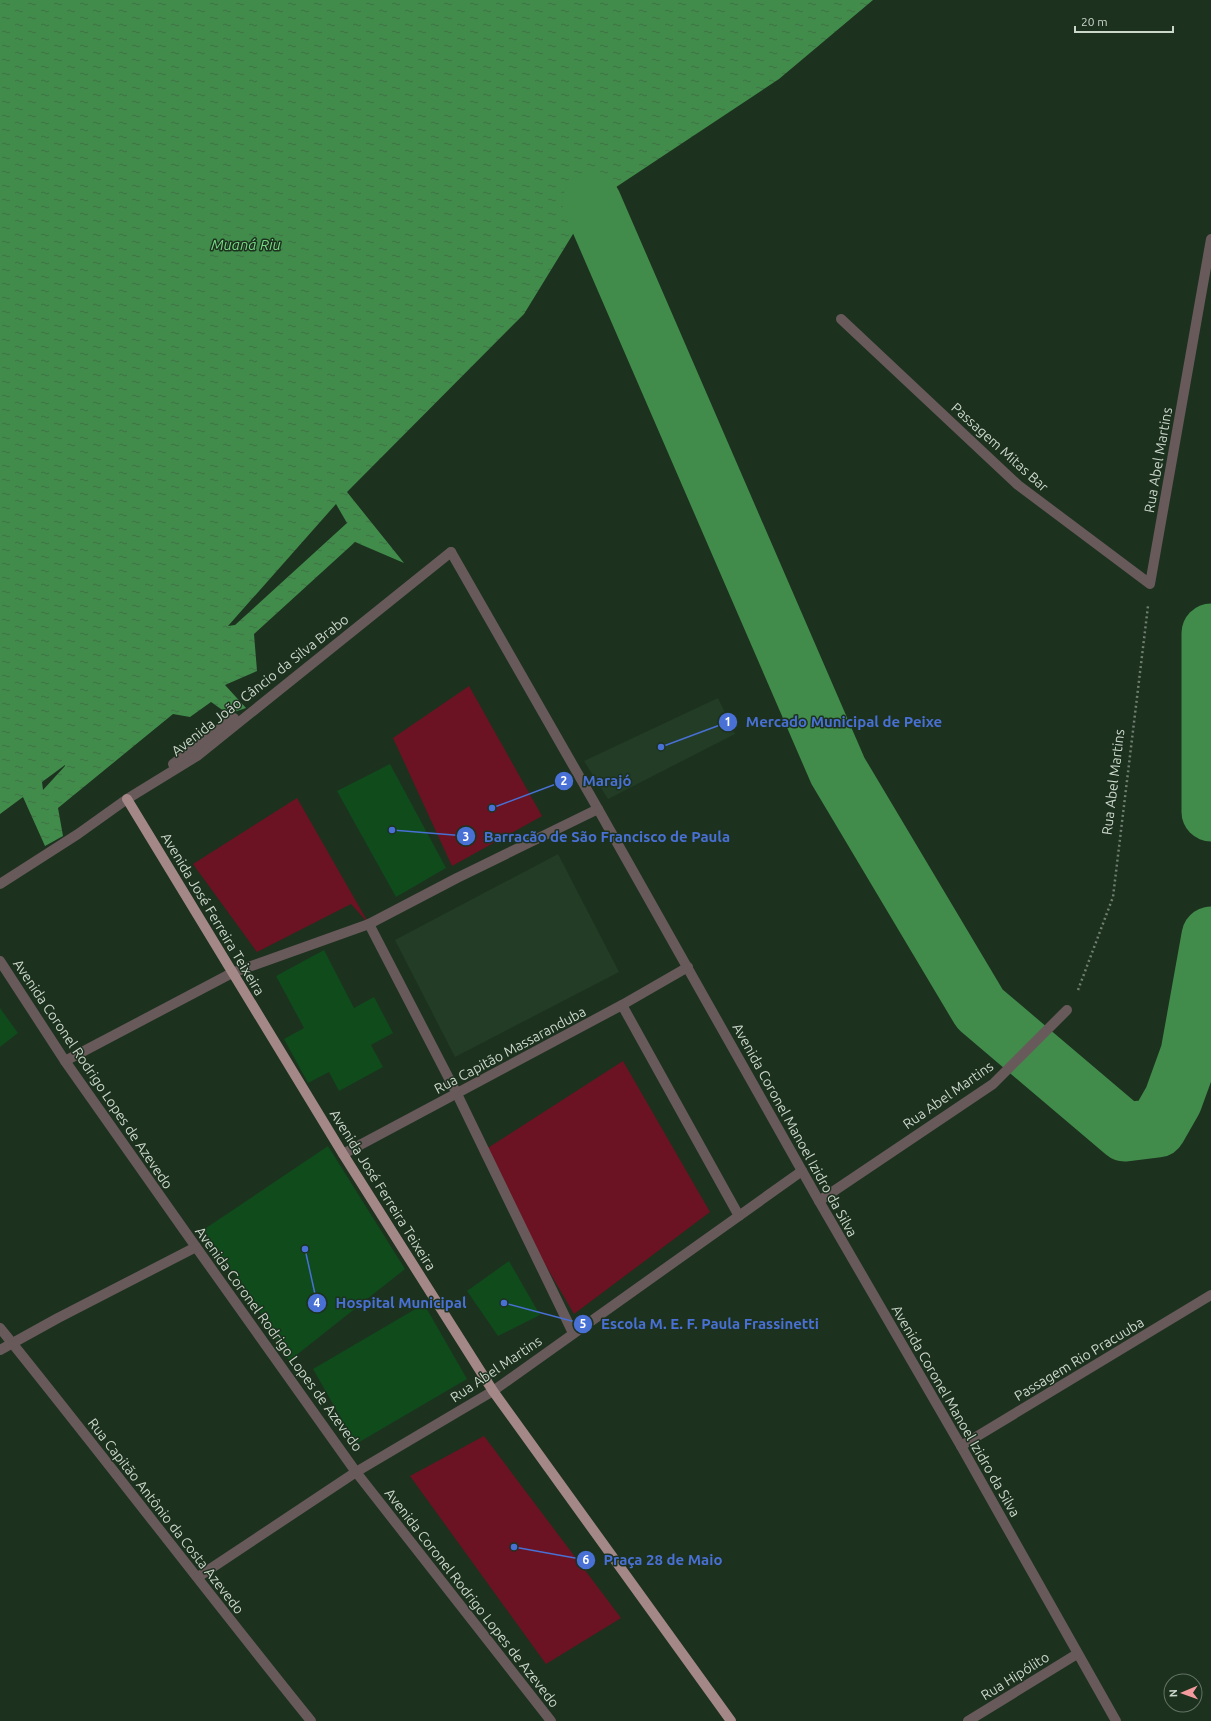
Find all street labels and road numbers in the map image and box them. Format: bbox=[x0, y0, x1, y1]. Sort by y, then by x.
street label: Passagem Mitas Bar bbox=[948, 399, 1052, 495]
street label: Rua Abel Martins bbox=[1141, 406, 1175, 514]
street label: Avenida João Câncio da Silva Brabo bbox=[168, 611, 352, 759]
street label: Rua Abel Martins bbox=[1099, 728, 1127, 836]
street label: Avenida José Ferreira Teixeira bbox=[158, 830, 268, 998]
street label: Avenida Coronel Rodrigo Lopes de Azevedo bbox=[10, 956, 176, 1192]
street label: Rua Capitão Massaranduba bbox=[431, 1003, 589, 1097]
street label: Avenida Coronel Manoel Izidro da Silva bbox=[729, 1020, 861, 1240]
street label: Rua Abel Martins bbox=[900, 1058, 996, 1132]
street label: Avenida José Ferreira Teixeira bbox=[327, 1107, 439, 1273]
street label: Avenida Coronel Rodrigo Lopes de Azevedo bbox=[192, 1224, 366, 1454]
street label: Avenida Coronel Manoel Izidro da Silva bbox=[889, 1302, 1023, 1520]
street label: Passagem Rio Pracuuba bbox=[1011, 1314, 1147, 1404]
street label: Rua Abel Martins bbox=[447, 1333, 545, 1405]
street label: Rua Capitão Antônio da Costa Azevedo bbox=[85, 1415, 247, 1617]
street label: Avenida Coronel Rodrigo Lopes de Azevedo bbox=[382, 1485, 562, 1711]
street label: Rua Hipólito bbox=[978, 1649, 1052, 1703]

